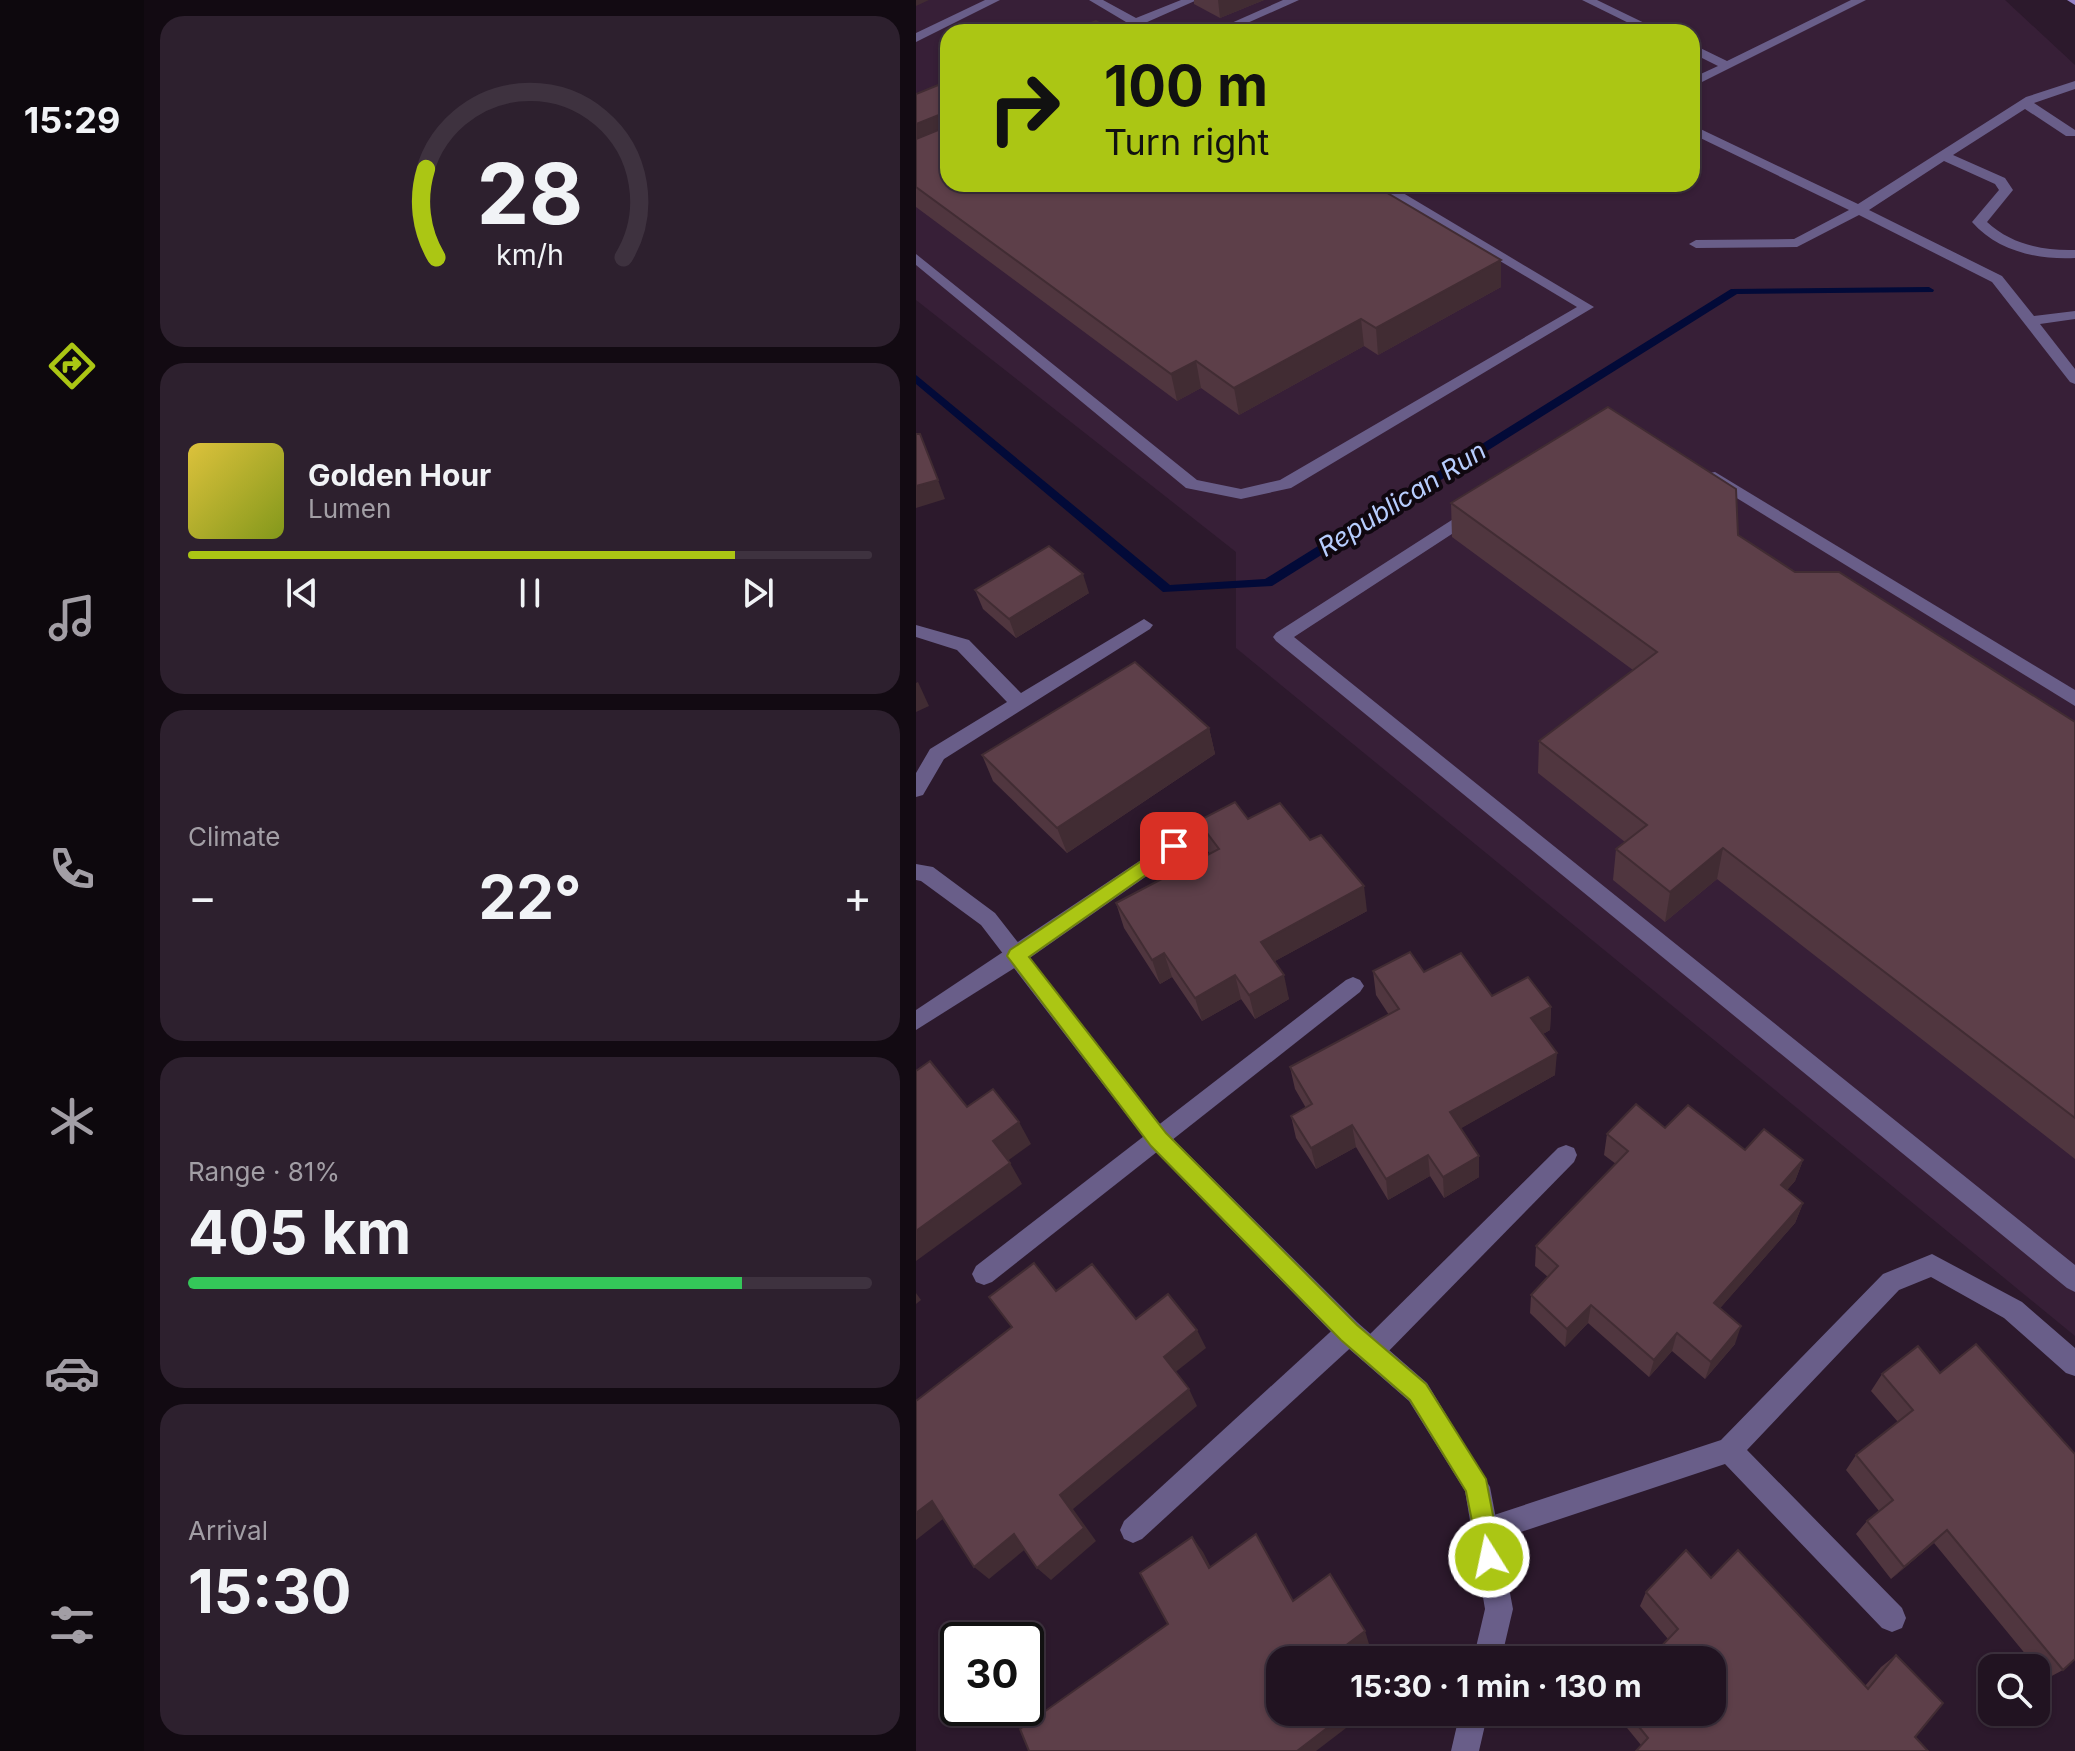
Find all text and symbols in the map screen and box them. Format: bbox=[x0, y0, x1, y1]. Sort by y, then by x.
text: 100 m bbox=[1104, 52, 1268, 120]
icon: right bbox=[972, 56, 1076, 160]
text: 15:29 bbox=[24, 98, 120, 142]
text: Turn right bbox=[1104, 120, 1269, 164]
text: 28 bbox=[477, 142, 583, 243]
text: km/h bbox=[496, 237, 564, 272]
icon: directions bbox=[44, 338, 100, 394]
water label: Republican Run bbox=[1312, 435, 1491, 563]
text: Golden Hour bbox=[308, 457, 491, 493]
text: Lumen bbox=[308, 493, 391, 524]
icon: previous bbox=[280, 571, 324, 615]
icon: pause bbox=[508, 571, 552, 615]
icon: next bbox=[736, 571, 780, 615]
icon: music bbox=[44, 590, 100, 646]
pin bbox=[1140, 812, 1208, 880]
text: Climate bbox=[188, 821, 280, 852]
icon: arrive bbox=[1152, 824, 1196, 868]
icon: phone bbox=[44, 841, 100, 897]
text: 22° bbox=[478, 861, 582, 933]
text: − bbox=[188, 870, 217, 924]
text: + bbox=[843, 870, 872, 924]
icon: climate bbox=[44, 1093, 100, 1149]
text: Range · 81% bbox=[188, 1156, 340, 1187]
text: 405 km bbox=[188, 1196, 411, 1268]
icon: car bbox=[44, 1345, 100, 1401]
text: Arrival bbox=[188, 1515, 268, 1546]
position arrow bbox=[1447, 1515, 1531, 1599]
text: 15:30 bbox=[188, 1555, 351, 1627]
icon: filters bbox=[44, 1597, 100, 1653]
speed limit sign: 30 bbox=[940, 1622, 1044, 1726]
map controls bbox=[1978, 1654, 2050, 1726]
button: search bbox=[1978, 1654, 2050, 1726]
text: 15:30 · 1 min · 130 m bbox=[1350, 1668, 1642, 1704]

